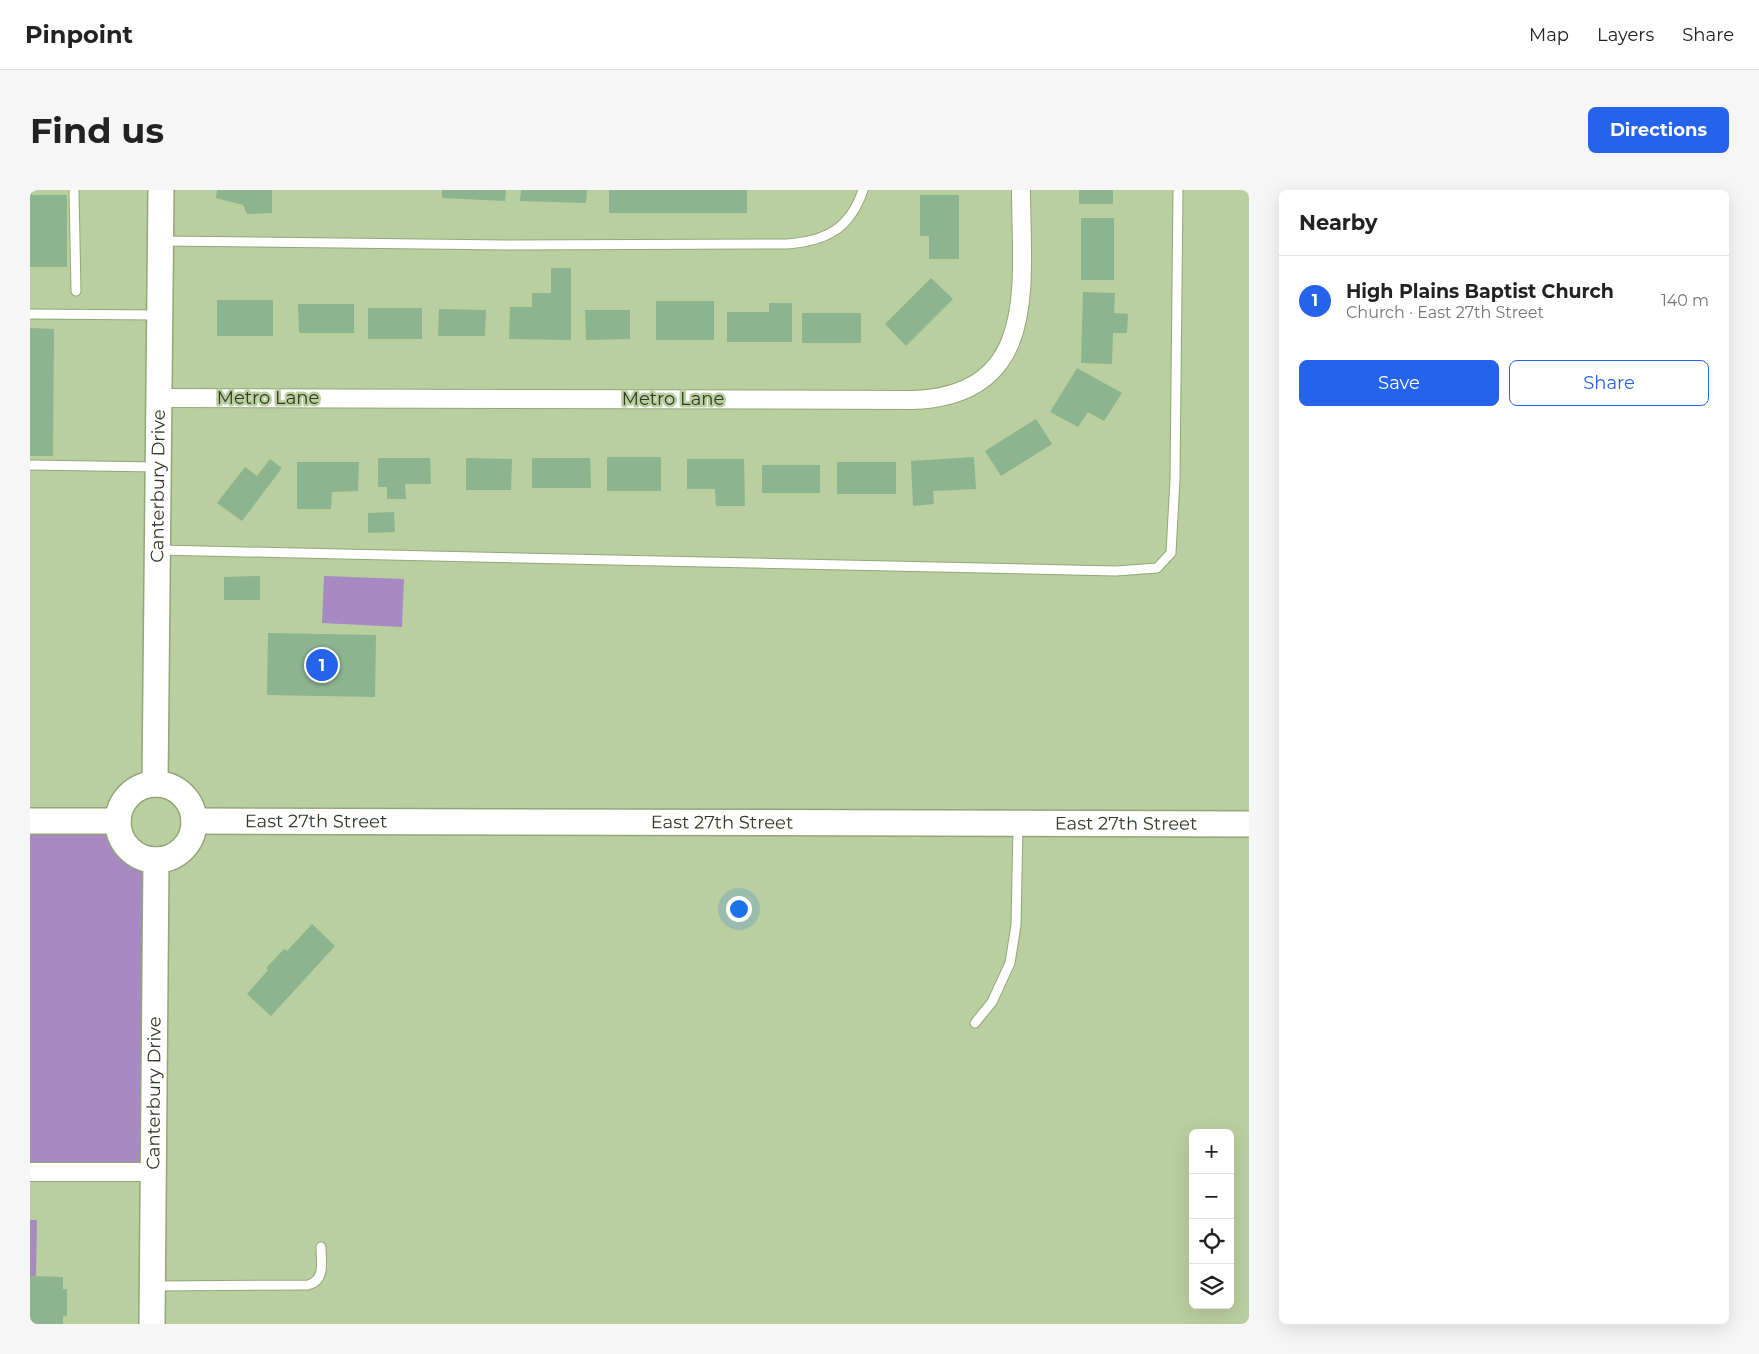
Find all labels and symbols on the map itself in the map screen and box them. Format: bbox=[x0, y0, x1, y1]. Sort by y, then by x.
street label: Metro Lane bbox=[217, 387, 319, 409]
street label: Metro Lane bbox=[622, 388, 724, 410]
street label: Canterbury Drive bbox=[146, 409, 170, 563]
pin: 1 bbox=[306, 646, 338, 684]
street label: East 27th Street bbox=[245, 810, 387, 833]
street label: East 27th Street bbox=[651, 811, 793, 834]
street label: East 27th Street bbox=[1055, 812, 1197, 835]
your location bbox=[726, 896, 752, 922]
street label: Canterbury Drive bbox=[142, 1016, 166, 1170]

